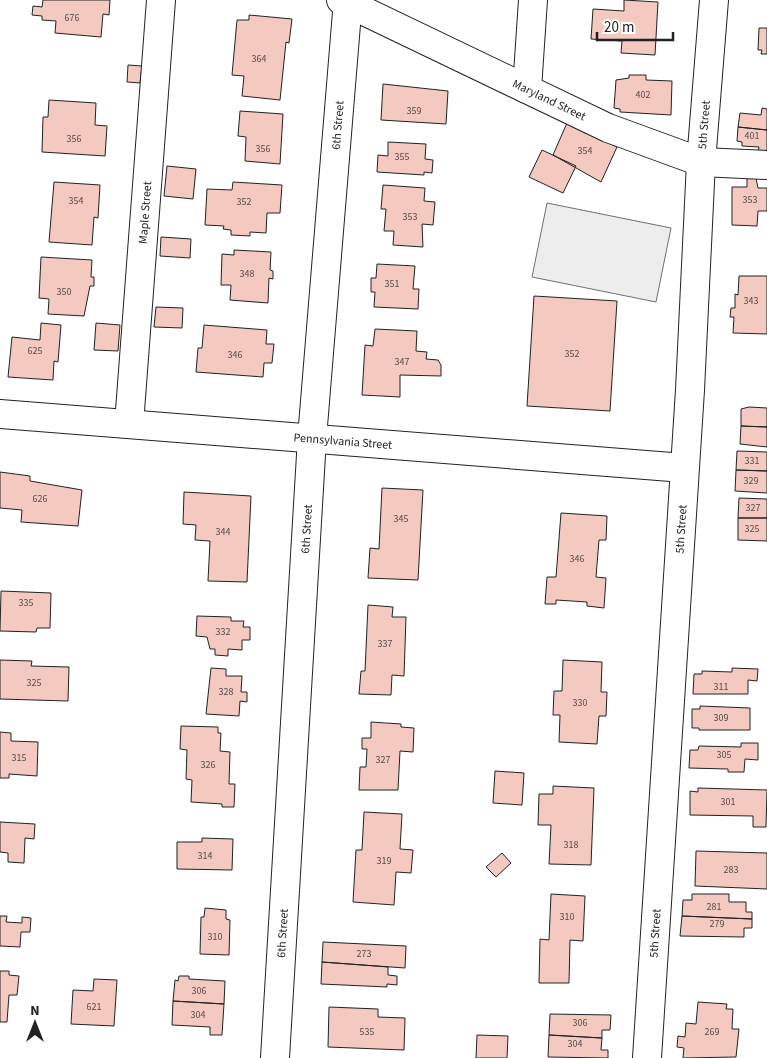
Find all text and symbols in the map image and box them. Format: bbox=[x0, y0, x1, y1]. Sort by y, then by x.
scale bar bbox=[597, 10, 673, 42]
house number: 676 bbox=[65, 11, 79, 25]
text: 20 m bbox=[604, 17, 634, 38]
house number: 364 bbox=[252, 52, 266, 66]
street label: Maryland Street bbox=[510, 75, 589, 125]
house number: 402 bbox=[636, 88, 650, 102]
street label: 6th Street bbox=[327, 100, 348, 150]
street label: 5th Street bbox=[694, 100, 714, 150]
house number: 359 bbox=[407, 104, 421, 118]
house number: 401 bbox=[745, 129, 759, 143]
house number: 356 bbox=[67, 132, 81, 146]
house number: 356 bbox=[256, 142, 270, 156]
house number: 354 bbox=[578, 144, 592, 158]
house number: 355 bbox=[395, 150, 409, 164]
street label: Maple Street bbox=[134, 181, 156, 245]
house number: 353 bbox=[743, 193, 757, 207]
house number: 354 bbox=[69, 194, 83, 208]
house number: 352 bbox=[237, 195, 251, 209]
house number: 353 bbox=[403, 210, 417, 224]
house number: 348 bbox=[240, 267, 254, 281]
house number: 351 bbox=[385, 277, 399, 291]
house number: 350 bbox=[57, 285, 71, 299]
house number: 343 bbox=[744, 294, 758, 308]
house number: 625 bbox=[28, 344, 42, 358]
house number: 352 bbox=[565, 347, 579, 361]
house number: 346 bbox=[228, 348, 242, 362]
house number: 347 bbox=[395, 355, 409, 369]
street label: Pennsylvania Street bbox=[293, 429, 393, 453]
house number: 331 bbox=[745, 454, 759, 468]
house number: 329 bbox=[744, 474, 758, 488]
house number: 626 bbox=[33, 492, 47, 506]
house number: 327 bbox=[746, 501, 760, 515]
street label: 6th Street bbox=[297, 504, 317, 554]
street label: 5th Street bbox=[671, 504, 691, 554]
house number: 345 bbox=[394, 512, 408, 526]
house number: 325 bbox=[745, 522, 759, 536]
house number: 344 bbox=[216, 525, 230, 539]
house number: 346 bbox=[570, 552, 584, 566]
house number: 335 bbox=[19, 596, 33, 610]
house number: 332 bbox=[216, 625, 230, 639]
house number: 337 bbox=[378, 637, 392, 651]
house number: 325 bbox=[27, 676, 41, 690]
house number: 311 bbox=[714, 680, 728, 694]
house number: 328 bbox=[219, 685, 233, 699]
house number: 330 bbox=[573, 696, 587, 710]
house number: 309 bbox=[714, 711, 728, 725]
house number: 305 bbox=[717, 748, 731, 762]
house number: 315 bbox=[12, 751, 26, 765]
house number: 327 bbox=[376, 753, 390, 767]
house number: 326 bbox=[201, 758, 215, 772]
house number: 301 bbox=[721, 795, 735, 809]
house number: 318 bbox=[564, 838, 578, 852]
house number: 314 bbox=[198, 849, 212, 863]
house number: 319 bbox=[377, 854, 391, 868]
house number: 283 bbox=[724, 863, 738, 877]
house number: 281 bbox=[707, 900, 721, 914]
street label: 6th Street bbox=[273, 908, 292, 958]
street label: 5th Street bbox=[645, 908, 665, 958]
house number: 310 bbox=[560, 910, 574, 924]
house number: 279 bbox=[710, 917, 724, 931]
house number: 310 bbox=[208, 930, 222, 944]
house number: 273 bbox=[357, 947, 371, 961]
house number: 306 bbox=[192, 984, 206, 998]
north arrow bbox=[10, 998, 60, 1048]
house number: 621 bbox=[87, 1000, 101, 1014]
text: N bbox=[30, 1001, 40, 1021]
house number: 304 bbox=[191, 1008, 205, 1022]
house number: 306 bbox=[573, 1016, 587, 1030]
house number: 535 bbox=[360, 1025, 374, 1039]
house number: 269 bbox=[705, 1025, 719, 1039]
house number: 304 bbox=[568, 1037, 582, 1051]

